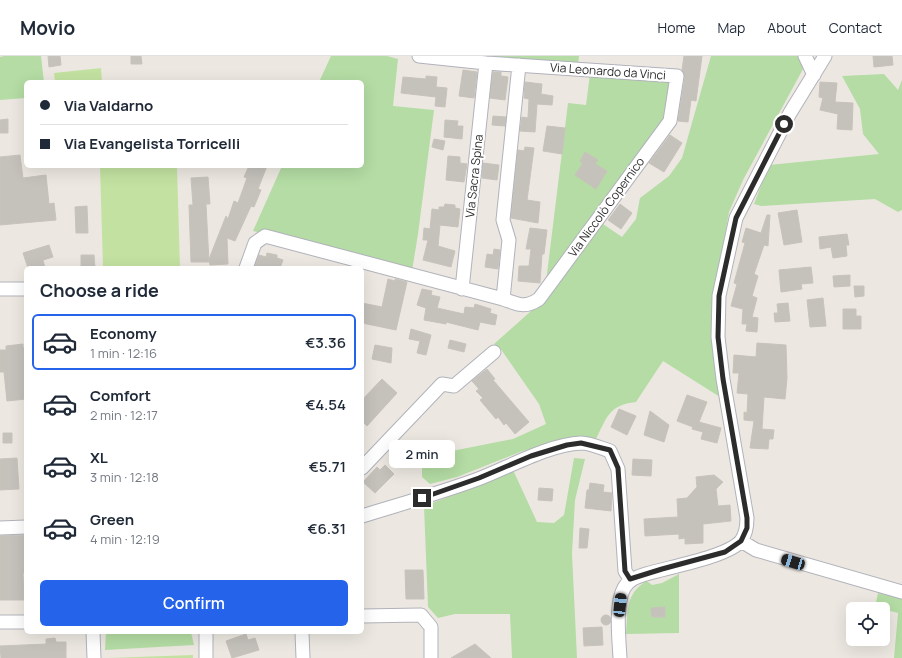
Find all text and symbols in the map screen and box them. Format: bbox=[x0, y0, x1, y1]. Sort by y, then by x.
text: Movio bbox=[20, 15, 75, 41]
text: Home bbox=[658, 18, 695, 37]
text: Map bbox=[717, 18, 745, 37]
text: About bbox=[767, 18, 807, 37]
text: Contact bbox=[829, 18, 882, 37]
street label: Via Leonardo da Vinci bbox=[550, 58, 666, 84]
text: Via Valdarno bbox=[64, 95, 153, 116]
route start bbox=[775, 115, 793, 133]
text: Via Evangelista Torricelli bbox=[64, 133, 240, 154]
street label: Via Sacra Spina bbox=[461, 133, 487, 219]
street label: Via Niccolò Copernico bbox=[564, 154, 648, 260]
text: Choose a ride bbox=[40, 278, 159, 302]
text: Economy bbox=[90, 323, 157, 344]
icon: car bbox=[42, 324, 78, 360]
text: €3.36 bbox=[305, 332, 346, 353]
text: 1 min · 12:16 bbox=[90, 344, 157, 362]
text: Comfort bbox=[90, 385, 151, 406]
icon: car bbox=[42, 386, 78, 422]
text: €4.54 bbox=[305, 394, 346, 415]
text: 2 min · 12:17 bbox=[90, 406, 158, 424]
callout: 2 min bbox=[389, 440, 455, 468]
text: 2 min bbox=[405, 445, 439, 463]
text: XL bbox=[90, 447, 108, 468]
icon: car bbox=[42, 448, 78, 484]
text: €5.71 bbox=[309, 456, 346, 477]
text: 3 min · 12:18 bbox=[90, 468, 159, 486]
route end bbox=[413, 489, 431, 507]
text: Green bbox=[90, 509, 134, 530]
icon: car bbox=[42, 510, 78, 546]
text: €6.31 bbox=[307, 518, 346, 539]
text: 4 min · 12:19 bbox=[90, 530, 160, 548]
car bbox=[780, 553, 806, 571]
button: Confirm bbox=[40, 580, 348, 626]
car bbox=[613, 592, 627, 618]
map controls bbox=[846, 602, 890, 646]
button: locate bbox=[846, 602, 890, 646]

